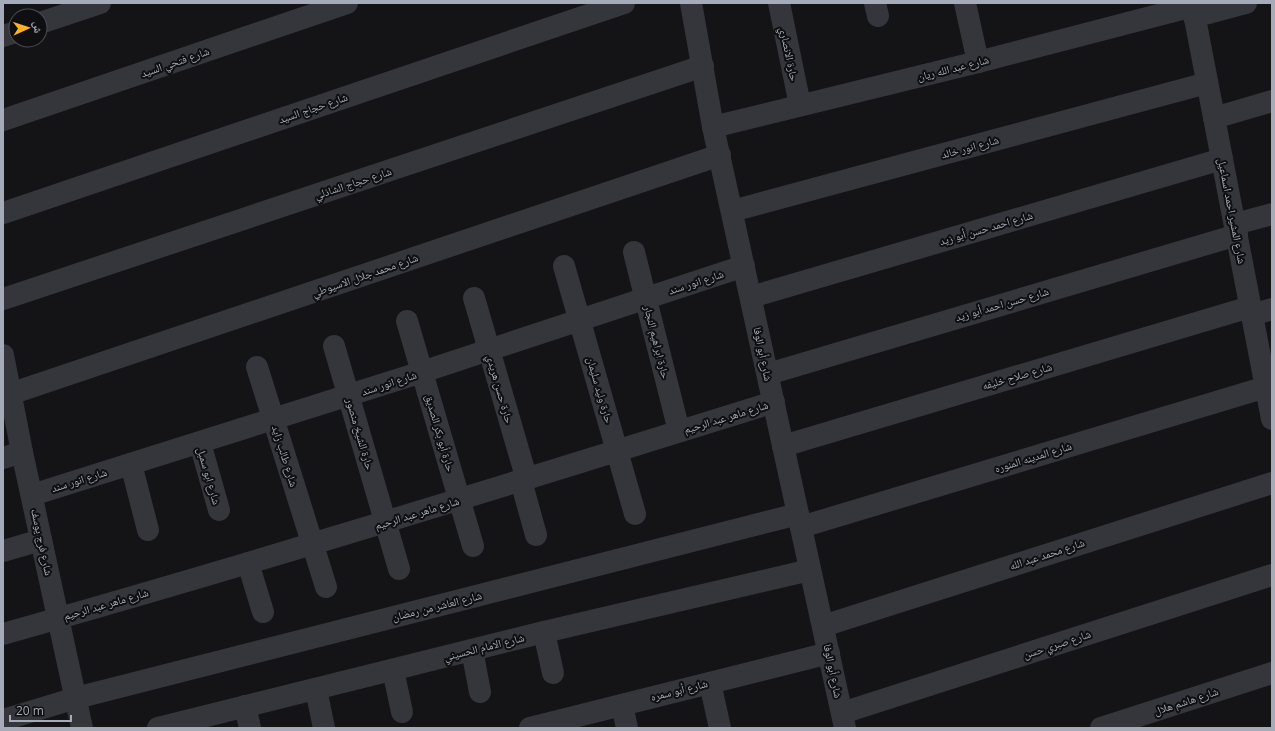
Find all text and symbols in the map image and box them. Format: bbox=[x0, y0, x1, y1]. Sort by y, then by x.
north arrow bbox=[8, 8, 48, 48]
text: ش bbox=[30, 21, 46, 34]
street label: حارة الانصاري bbox=[775, 25, 803, 83]
street label: شارع فتحي السيد bbox=[139, 43, 212, 82]
street label: شارع عبد الله ريان bbox=[915, 51, 990, 84]
street label: شارع حجاج السيد bbox=[276, 89, 349, 126]
street label: شارع انور خالد bbox=[939, 132, 1000, 161]
street label: شارع المشير احمد اسماعيل bbox=[1215, 157, 1250, 265]
street label: شارع حجاج الشاذلي bbox=[312, 163, 394, 204]
street label: شارع احمد حسن أبو زيد bbox=[937, 207, 1034, 248]
street label: شارع محمد جلال الاسيوطي bbox=[310, 249, 420, 301]
street label: شارع انور سند bbox=[666, 266, 725, 298]
street label: شارع حسن احمد أبو زيد bbox=[953, 283, 1050, 324]
street label: حارة ابراهيم النجار bbox=[640, 303, 674, 380]
street label: شارع أبو الوفا bbox=[750, 325, 777, 382]
street label: حارة حسن هريدي bbox=[482, 353, 517, 425]
street label: حارة وليد سليمان bbox=[584, 355, 617, 425]
street label: شارع صلاح خليفه bbox=[980, 358, 1053, 393]
street label: شارع انور سند bbox=[359, 367, 418, 399]
street label: حارة أبو بكر الصديق bbox=[422, 392, 459, 473]
street label: حارة الشيخ منصور bbox=[343, 395, 378, 471]
street label: شارع ماهر عبد الرحيم bbox=[682, 397, 770, 437]
street label: شارع طالب زايد bbox=[269, 423, 302, 489]
street label: شارع المدينه المنوره bbox=[992, 438, 1073, 475]
street label: شارع ابو سمبل bbox=[194, 445, 225, 506]
street label: شارع انور سند bbox=[49, 464, 108, 495]
street label: شارع ماهر عبد الرحيم bbox=[373, 493, 461, 533]
street label: شارع فرج يوسف bbox=[28, 507, 57, 577]
street label: شارع محمد عبد الله bbox=[1007, 534, 1086, 573]
street label: شارع ماهر عبد الرحيم bbox=[62, 584, 150, 624]
street label: شارع العاشر من رمضان bbox=[390, 587, 483, 624]
street label: شارع صبري حسن bbox=[1021, 626, 1093, 663]
street label: شارع الامام الحسيني bbox=[442, 629, 526, 666]
street label: شارع أبو الوفا bbox=[820, 642, 847, 699]
street label: شارع أبو سمره bbox=[649, 675, 709, 704]
street label: شارع هاشم هلال bbox=[1152, 683, 1220, 719]
scale bar bbox=[10, 697, 71, 723]
text: 20 m bbox=[16, 702, 44, 719]

